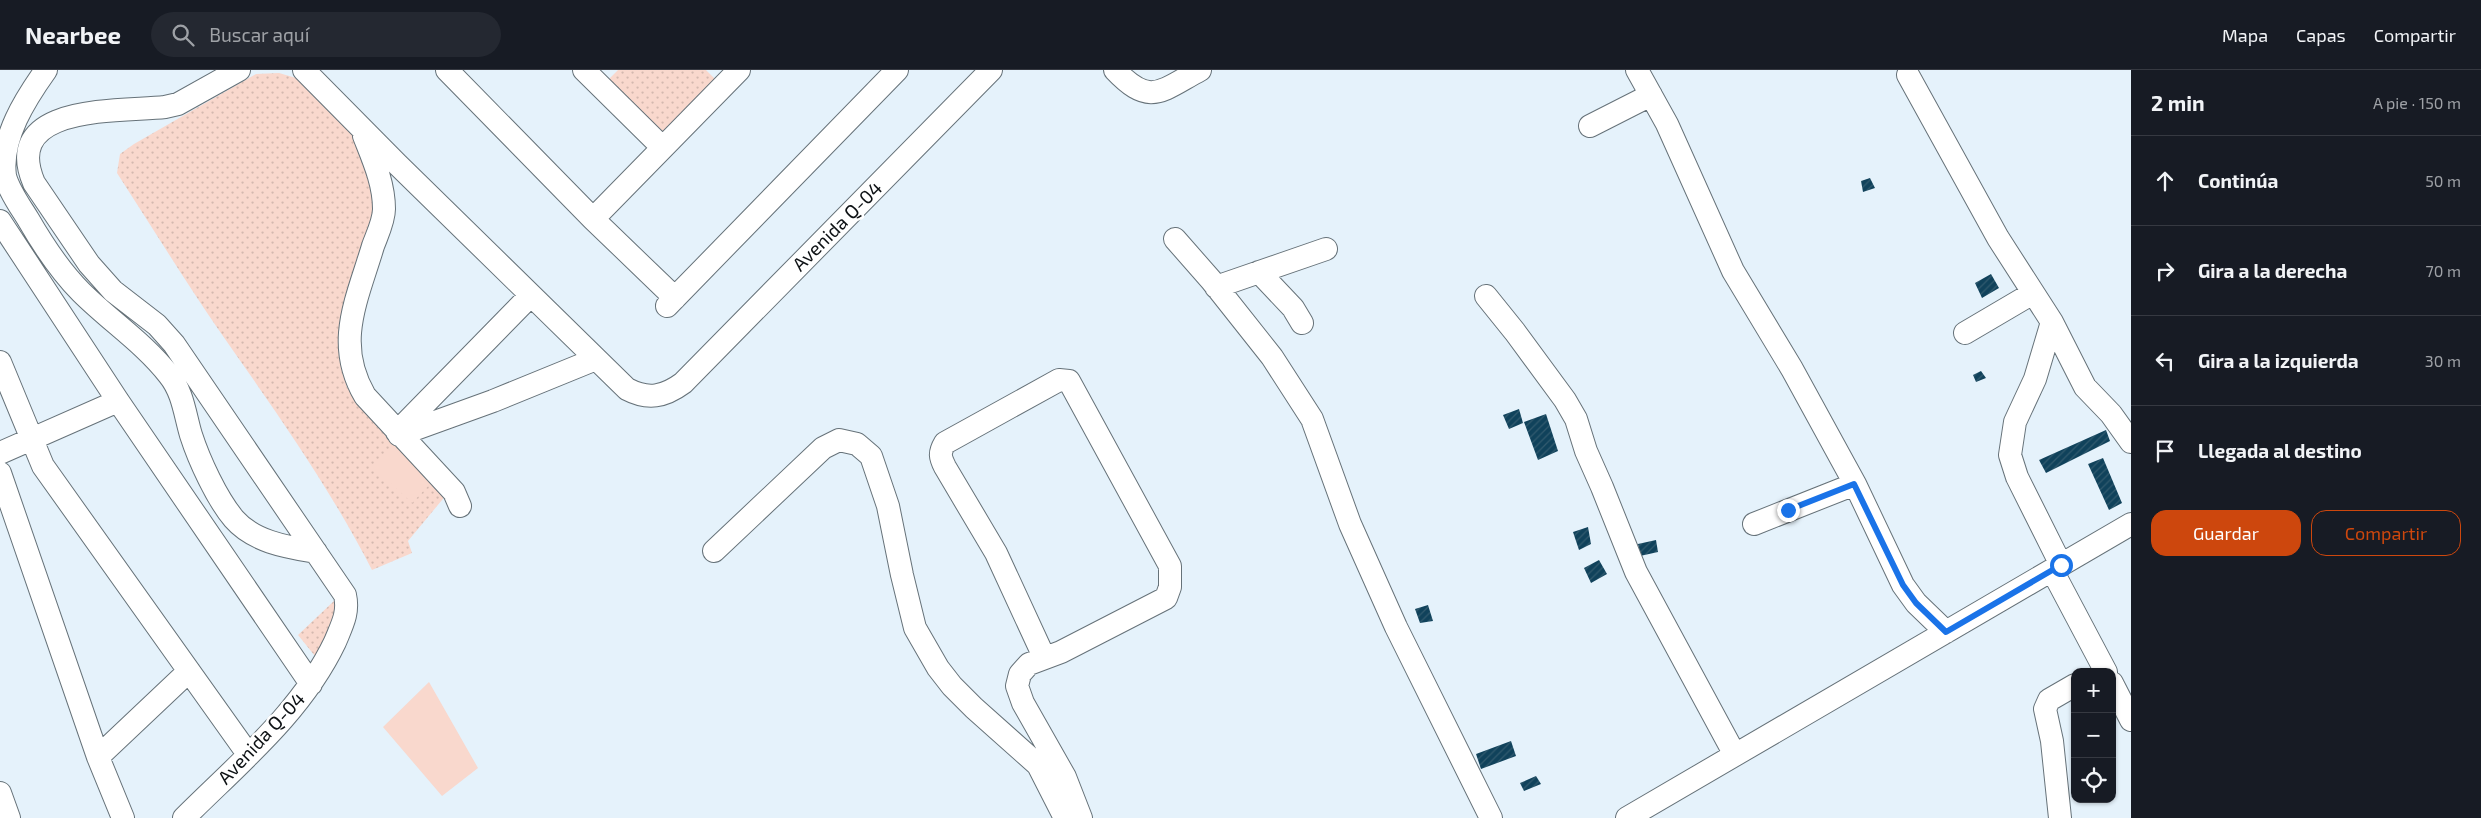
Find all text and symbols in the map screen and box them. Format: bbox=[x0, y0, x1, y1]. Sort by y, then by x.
search box bbox=[151, 12, 501, 57]
text: Nearbee bbox=[25, 20, 121, 49]
icon: search bbox=[169, 21, 197, 49]
text: Buscar aquí bbox=[209, 23, 309, 46]
text: Mapa bbox=[2222, 24, 2268, 46]
text: Capas bbox=[2296, 24, 2346, 46]
text: Compartir bbox=[2374, 24, 2456, 46]
text: 2 min bbox=[2151, 90, 2205, 115]
text: A pie · 150 m bbox=[2373, 93, 2461, 112]
icon: ahead bbox=[2151, 167, 2179, 195]
text: Continúa bbox=[2198, 169, 2278, 192]
text: 50 m bbox=[2425, 171, 2461, 190]
street label: Avenida Q-04 bbox=[787, 176, 886, 275]
icon: right bbox=[2151, 257, 2179, 285]
text: Gira a la derecha bbox=[2198, 259, 2347, 282]
text: 70 m bbox=[2426, 261, 2461, 280]
icon: left bbox=[2151, 347, 2179, 375]
text: Gira a la izquierda bbox=[2198, 349, 2359, 372]
text: 30 m bbox=[2425, 351, 2461, 370]
icon: arrive bbox=[2151, 437, 2179, 465]
text: Llegada al destino bbox=[2198, 439, 2362, 462]
route end bbox=[1777, 499, 1800, 522]
button: Guardar bbox=[2151, 510, 2301, 556]
button: Compartir bbox=[2311, 510, 2461, 556]
route start bbox=[2050, 554, 2073, 577]
map controls bbox=[2071, 668, 2116, 803]
button: + bbox=[2071, 668, 2116, 713]
street label: Avenida Q-04 bbox=[212, 687, 309, 788]
button: − bbox=[2071, 713, 2116, 758]
button: locate bbox=[2071, 758, 2116, 803]

